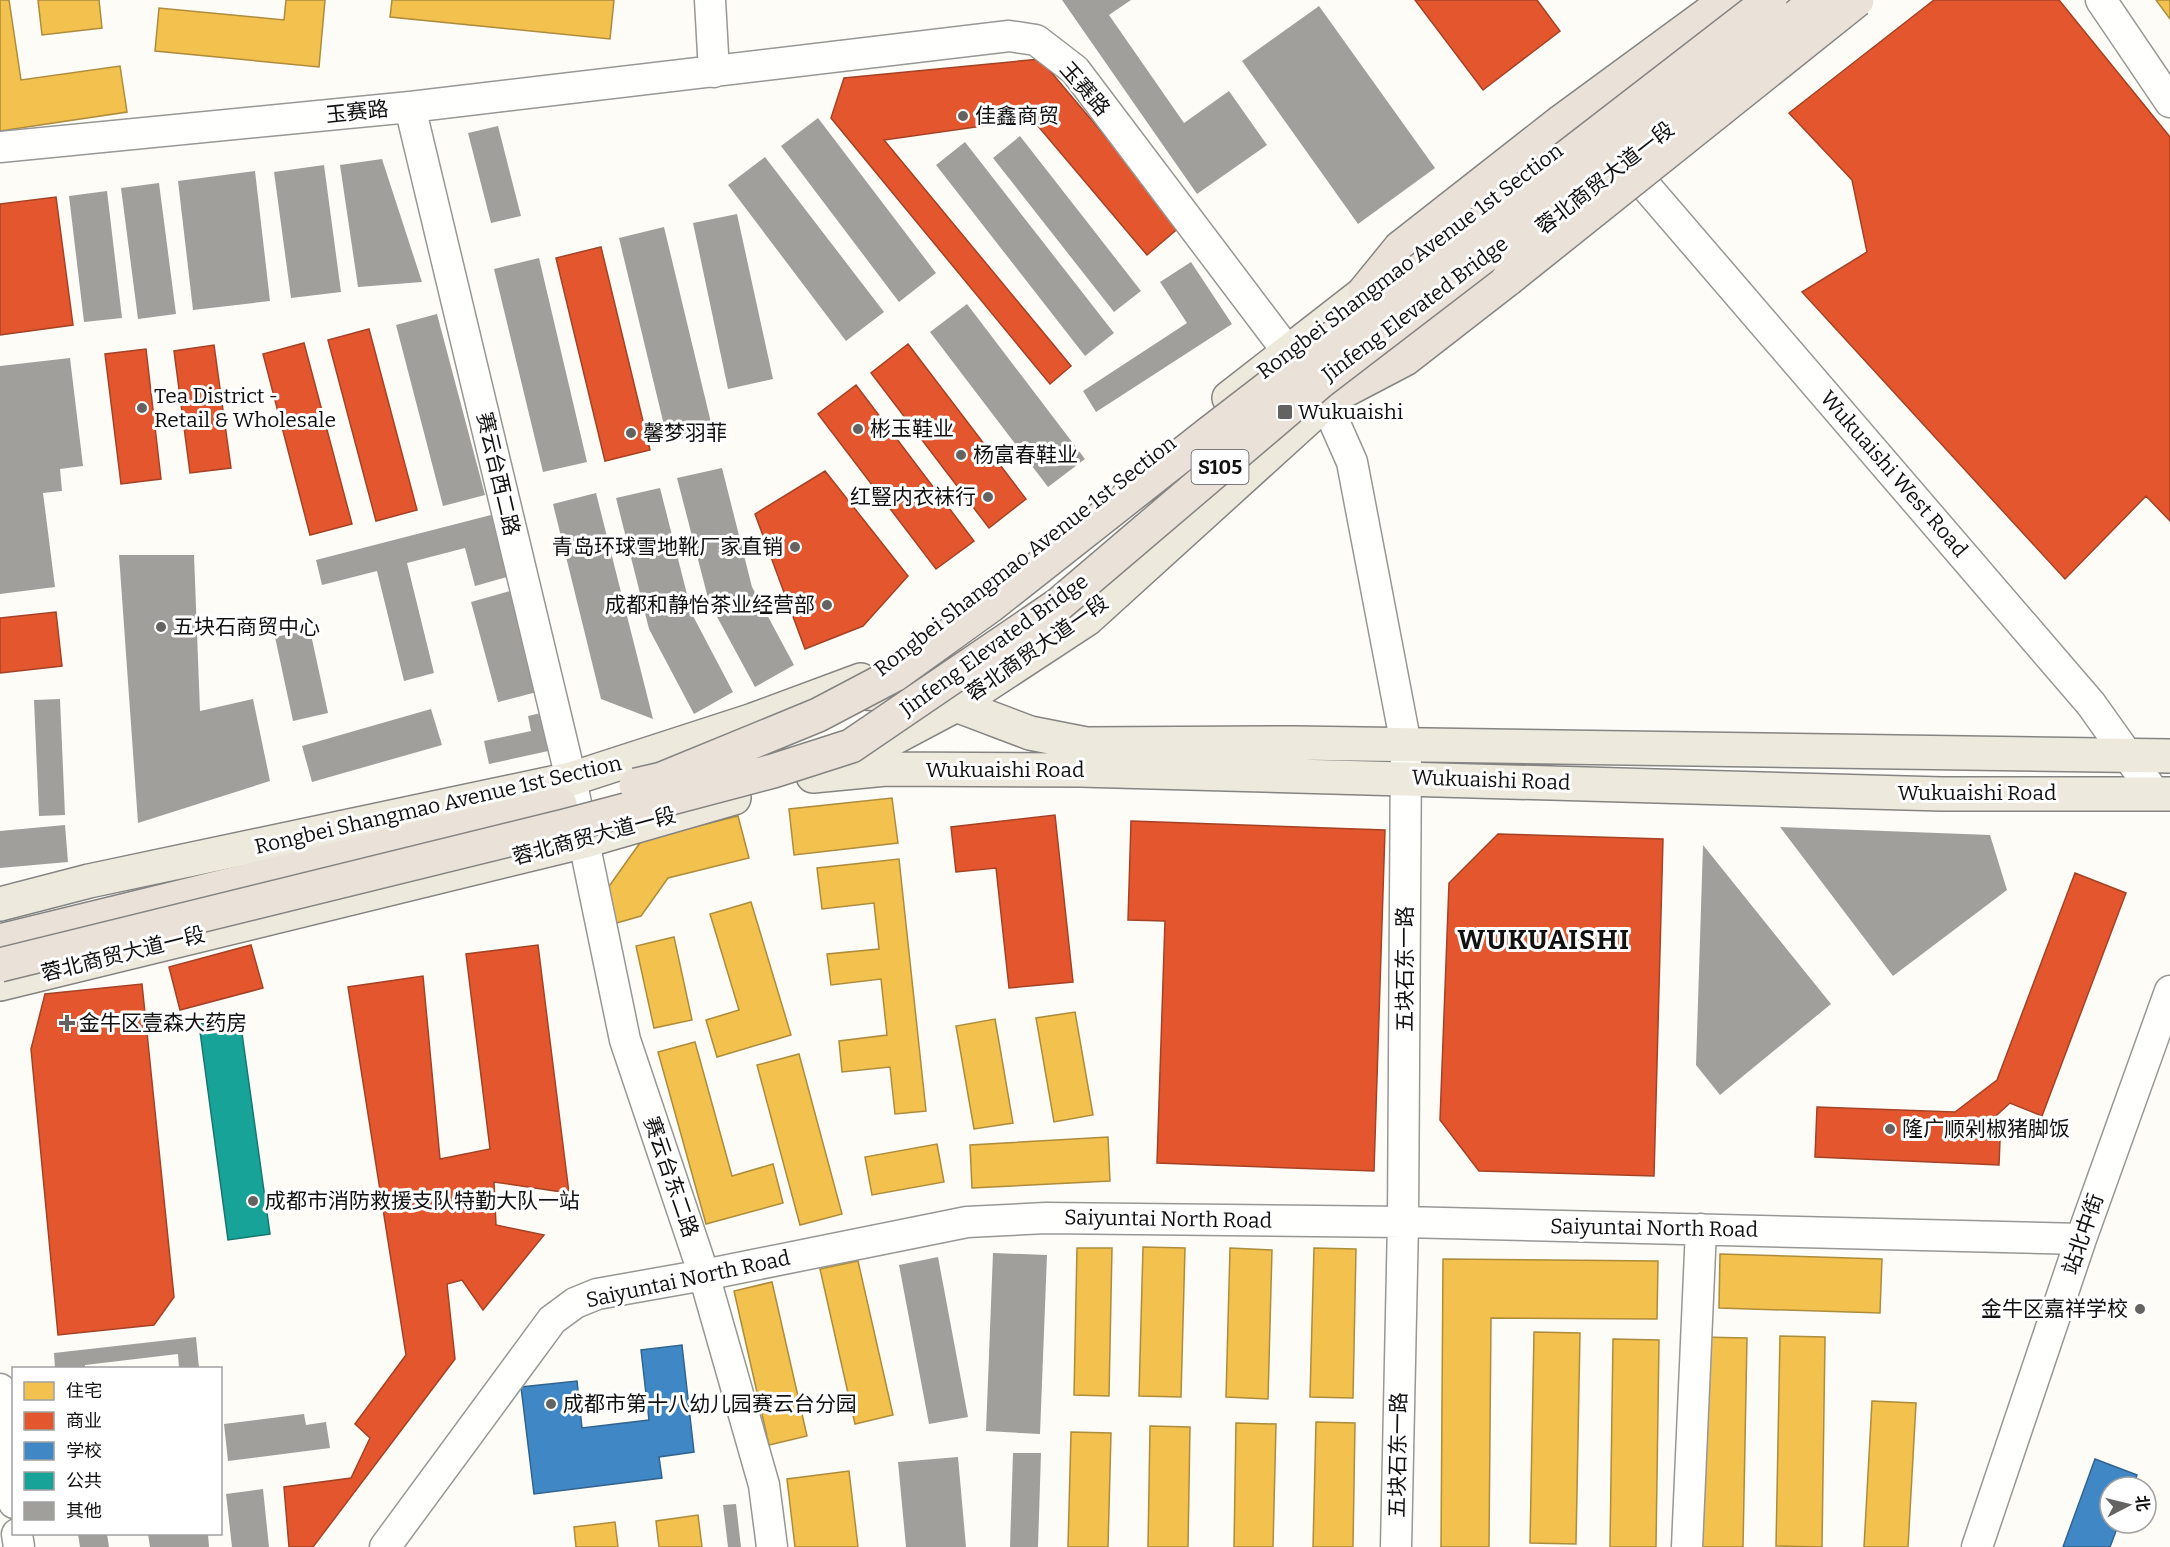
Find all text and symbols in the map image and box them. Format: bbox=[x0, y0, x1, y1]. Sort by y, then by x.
street label: 玉赛路 bbox=[1055, 57, 1115, 121]
street label: 玉赛路 bbox=[324, 96, 390, 128]
place label: 佳鑫商贸 bbox=[975, 103, 1059, 129]
marker: 佳鑫商贸 bbox=[956, 109, 970, 123]
street label: 蓉北商贸大道一段 bbox=[1531, 116, 1679, 240]
street label: Rongbei Shangmao Avenue 1st Section bbox=[1252, 138, 1568, 384]
street label: Jinfeng Elevated Bridge bbox=[1316, 231, 1513, 388]
place label: Tea District - Retail & Wholesale bbox=[154, 383, 336, 433]
street label: Wukuaishi West Road bbox=[1815, 385, 1973, 563]
place label: Wukuaishi bbox=[1298, 399, 1403, 425]
marker: Tea District - Retail & Wholesale bbox=[135, 401, 149, 415]
marker: Wukuaishi bbox=[1276, 403, 1294, 421]
street label: 赛云台西二路 bbox=[471, 410, 525, 538]
place label: 彬玉鞋业 bbox=[870, 416, 954, 442]
place label: 馨梦羽菲 bbox=[643, 420, 727, 446]
marker: 彬玉鞋业 bbox=[851, 422, 865, 436]
marker: 馨梦羽菲 bbox=[624, 426, 638, 440]
street label: Rongbei Shangmao Avenue 1st Section bbox=[869, 430, 1181, 682]
place label: 杨富春鞋业 bbox=[973, 442, 1078, 468]
marker: 杨富春鞋业 bbox=[954, 448, 968, 462]
road number: S105 bbox=[1192, 450, 1248, 484]
place label: 红豎内衣袜行 bbox=[850, 484, 976, 510]
marker: 红豎内衣袜行 bbox=[981, 490, 995, 504]
place label: 青岛环球雪地靴厂家直销 bbox=[552, 534, 783, 560]
marker: 青岛环球雪地靴厂家直销 bbox=[788, 540, 802, 554]
street label: Jinfeng Elevated Bridge bbox=[894, 568, 1093, 722]
street label: 蓉北商贸大道一段 bbox=[961, 589, 1113, 707]
place label: 成都和静怡茶业经营部 bbox=[605, 592, 815, 618]
marker: 成都和静怡茶业经营部 bbox=[820, 598, 834, 612]
place label: 五块石商贸中心 bbox=[173, 614, 320, 640]
marker: 五块石商贸中心 bbox=[154, 620, 168, 634]
street label: Rongbei Shangmao Avenue 1st Section bbox=[252, 750, 624, 860]
street label: Wukuaishi Road bbox=[926, 757, 1084, 783]
street label: Wukuaishi Road bbox=[1411, 764, 1571, 796]
street label: Wukuaishi Road bbox=[1898, 780, 2056, 806]
street label: 蓉北商贸大道一段 bbox=[509, 802, 679, 870]
street label: 五块石东一路 bbox=[1392, 906, 1418, 1032]
street label: 蓉北商贸大道一段 bbox=[38, 921, 208, 987]
district label: WUKUAISHI bbox=[1457, 924, 1631, 956]
place label: 金牛区壹森大药房 bbox=[79, 1010, 247, 1036]
marker: 金牛区壹森大药房 bbox=[60, 1016, 74, 1030]
street label: 赛云台东二路 bbox=[638, 1113, 704, 1241]
place label: 隆广顺剁椒猪脚饭 bbox=[1902, 1116, 2070, 1142]
marker: 隆广顺剁椒猪脚饭 bbox=[1883, 1122, 1897, 1136]
place label: 成都市消防救援支队特勤大队一站 bbox=[265, 1188, 580, 1214]
street label: 站北中街 bbox=[2057, 1190, 2109, 1278]
marker: 成都市消防救援支队特勤大队一站 bbox=[246, 1194, 260, 1208]
street label: Saiyuntai North Road bbox=[1064, 1204, 1272, 1234]
street label: Saiyuntai North Road bbox=[1550, 1213, 1758, 1243]
street label: Saiyuntai North Road bbox=[584, 1245, 792, 1313]
place label: 金牛区嘉祥学校 bbox=[1981, 1296, 2128, 1322]
marker: 金牛区嘉祥学校 bbox=[2133, 1302, 2147, 1316]
legend bbox=[12, 1367, 222, 1535]
text: 住宅 bbox=[66, 1380, 102, 1402]
place label: 成都市第十八幼儿园赛云台分园 bbox=[563, 1391, 857, 1417]
street label: 五块石东一路 bbox=[1384, 1392, 1412, 1518]
marker: 成都市第十八幼儿园赛云台分园 bbox=[544, 1397, 558, 1411]
text: 商业 bbox=[66, 1410, 102, 1432]
text: 学校 bbox=[66, 1440, 102, 1462]
text: 公共 bbox=[66, 1470, 102, 1492]
north arrow bbox=[2098, 1475, 2158, 1535]
text: 北 bbox=[2132, 1494, 2153, 1512]
text: 其他 bbox=[66, 1500, 102, 1522]

